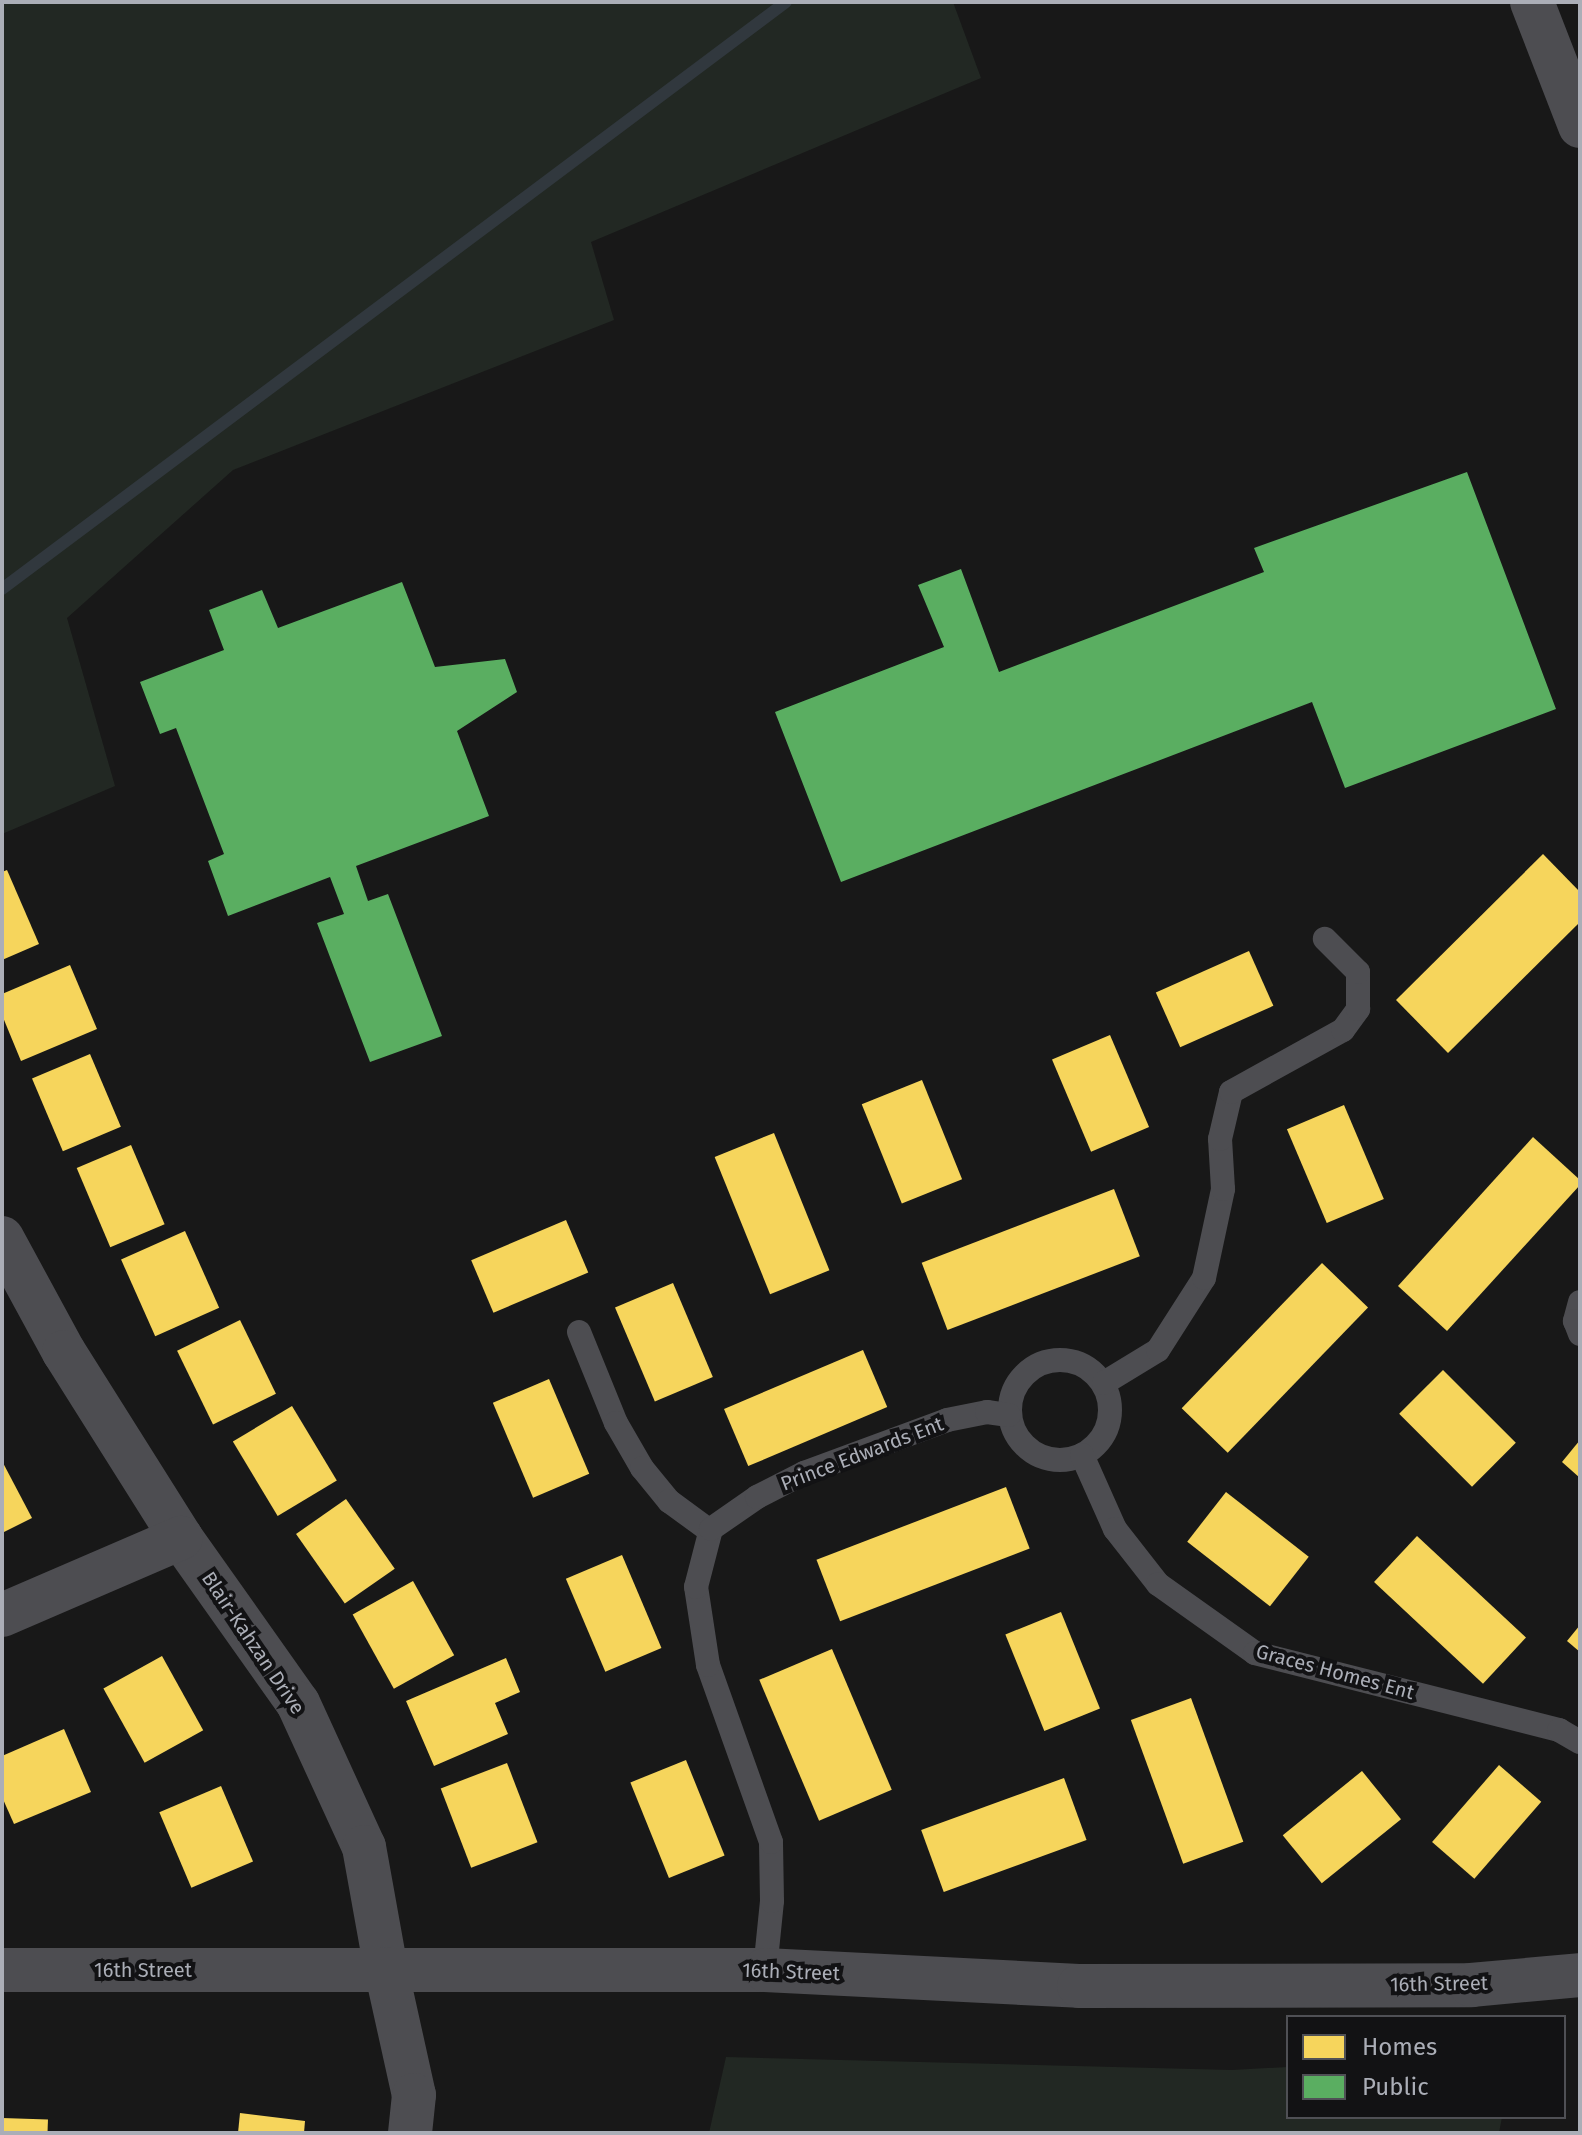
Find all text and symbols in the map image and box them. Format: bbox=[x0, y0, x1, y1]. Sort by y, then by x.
street label: Prince Edwards Ent bbox=[777, 1412, 947, 1496]
street label: Blair-Kahzan Drive bbox=[196, 1567, 310, 1719]
street label: Graces Homes Ent bbox=[1253, 1639, 1417, 1705]
street label: 16th Street bbox=[94, 1958, 192, 1982]
street label: 16th Street bbox=[742, 1958, 840, 1986]
street label: 16th Street bbox=[1390, 1971, 1488, 1997]
legend bbox=[1286, 2015, 1566, 2119]
text: Homes bbox=[1362, 2033, 1437, 2061]
text: Public bbox=[1362, 2073, 1429, 2101]

